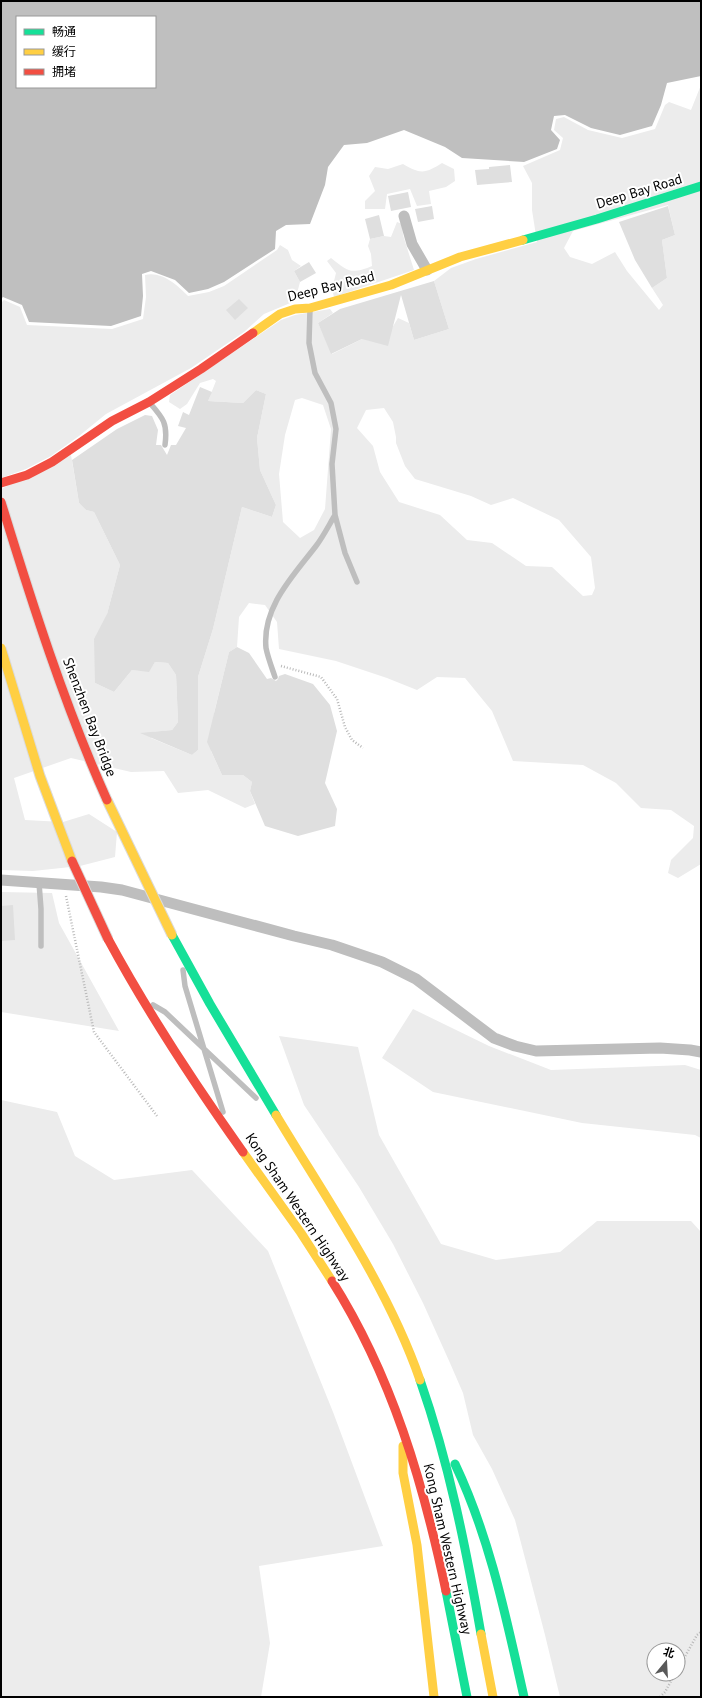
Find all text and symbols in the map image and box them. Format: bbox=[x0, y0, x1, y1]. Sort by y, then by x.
legend bbox=[16, 16, 156, 88]
text: 畅通 bbox=[52, 24, 76, 39]
text: 缓行 bbox=[52, 44, 76, 59]
text: 拥堵 bbox=[52, 64, 76, 79]
street label: Deep Bay Road bbox=[594, 169, 684, 213]
street label: Deep Bay Road bbox=[286, 266, 376, 306]
street label: Shenzhen Bay Bridge bbox=[59, 655, 121, 779]
street label: Kong Sham Western Highway bbox=[242, 1129, 355, 1285]
street label: Kong Sham Western Highway bbox=[420, 1462, 477, 1637]
north arrow bbox=[646, 1642, 686, 1682]
text: 北 bbox=[662, 1644, 676, 1661]

